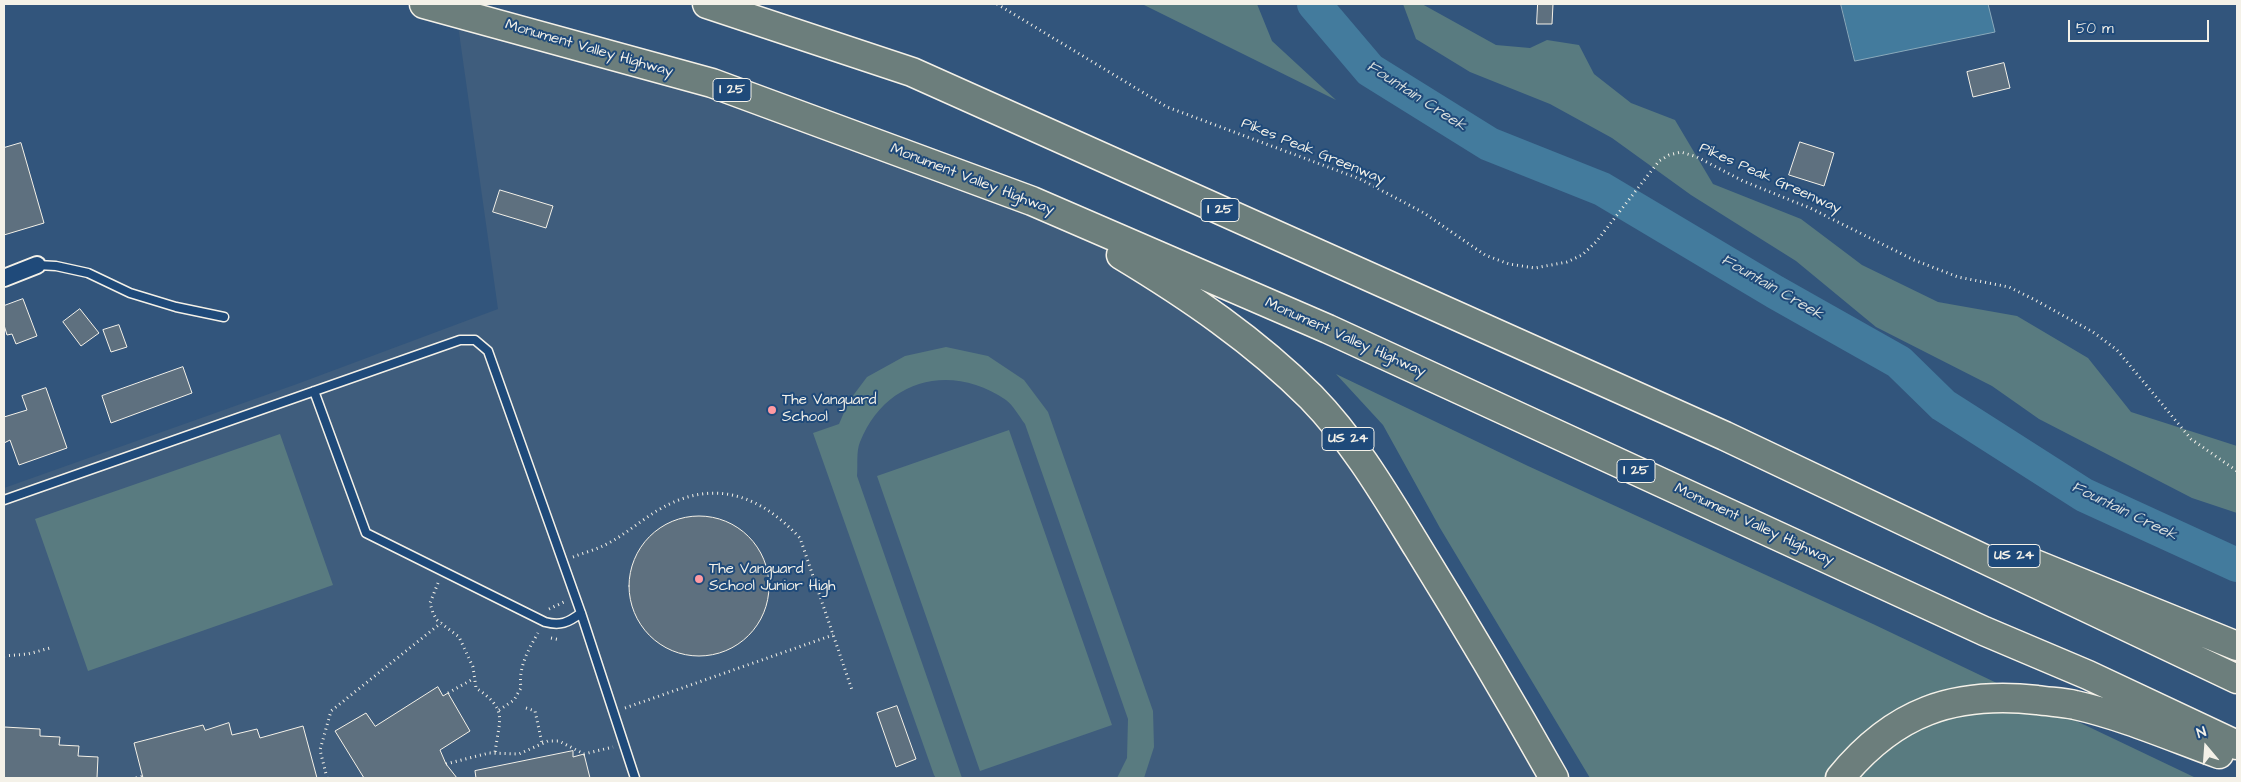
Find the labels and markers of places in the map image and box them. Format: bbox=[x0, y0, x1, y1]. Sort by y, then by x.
place label: The Vanguard School bbox=[782, 392, 876, 427]
marker: The Vanguard School bbox=[766, 404, 778, 416]
place label: The Vanguard School Junior High bbox=[709, 561, 835, 596]
marker: The Vanguard School Junior High bbox=[693, 573, 705, 585]

